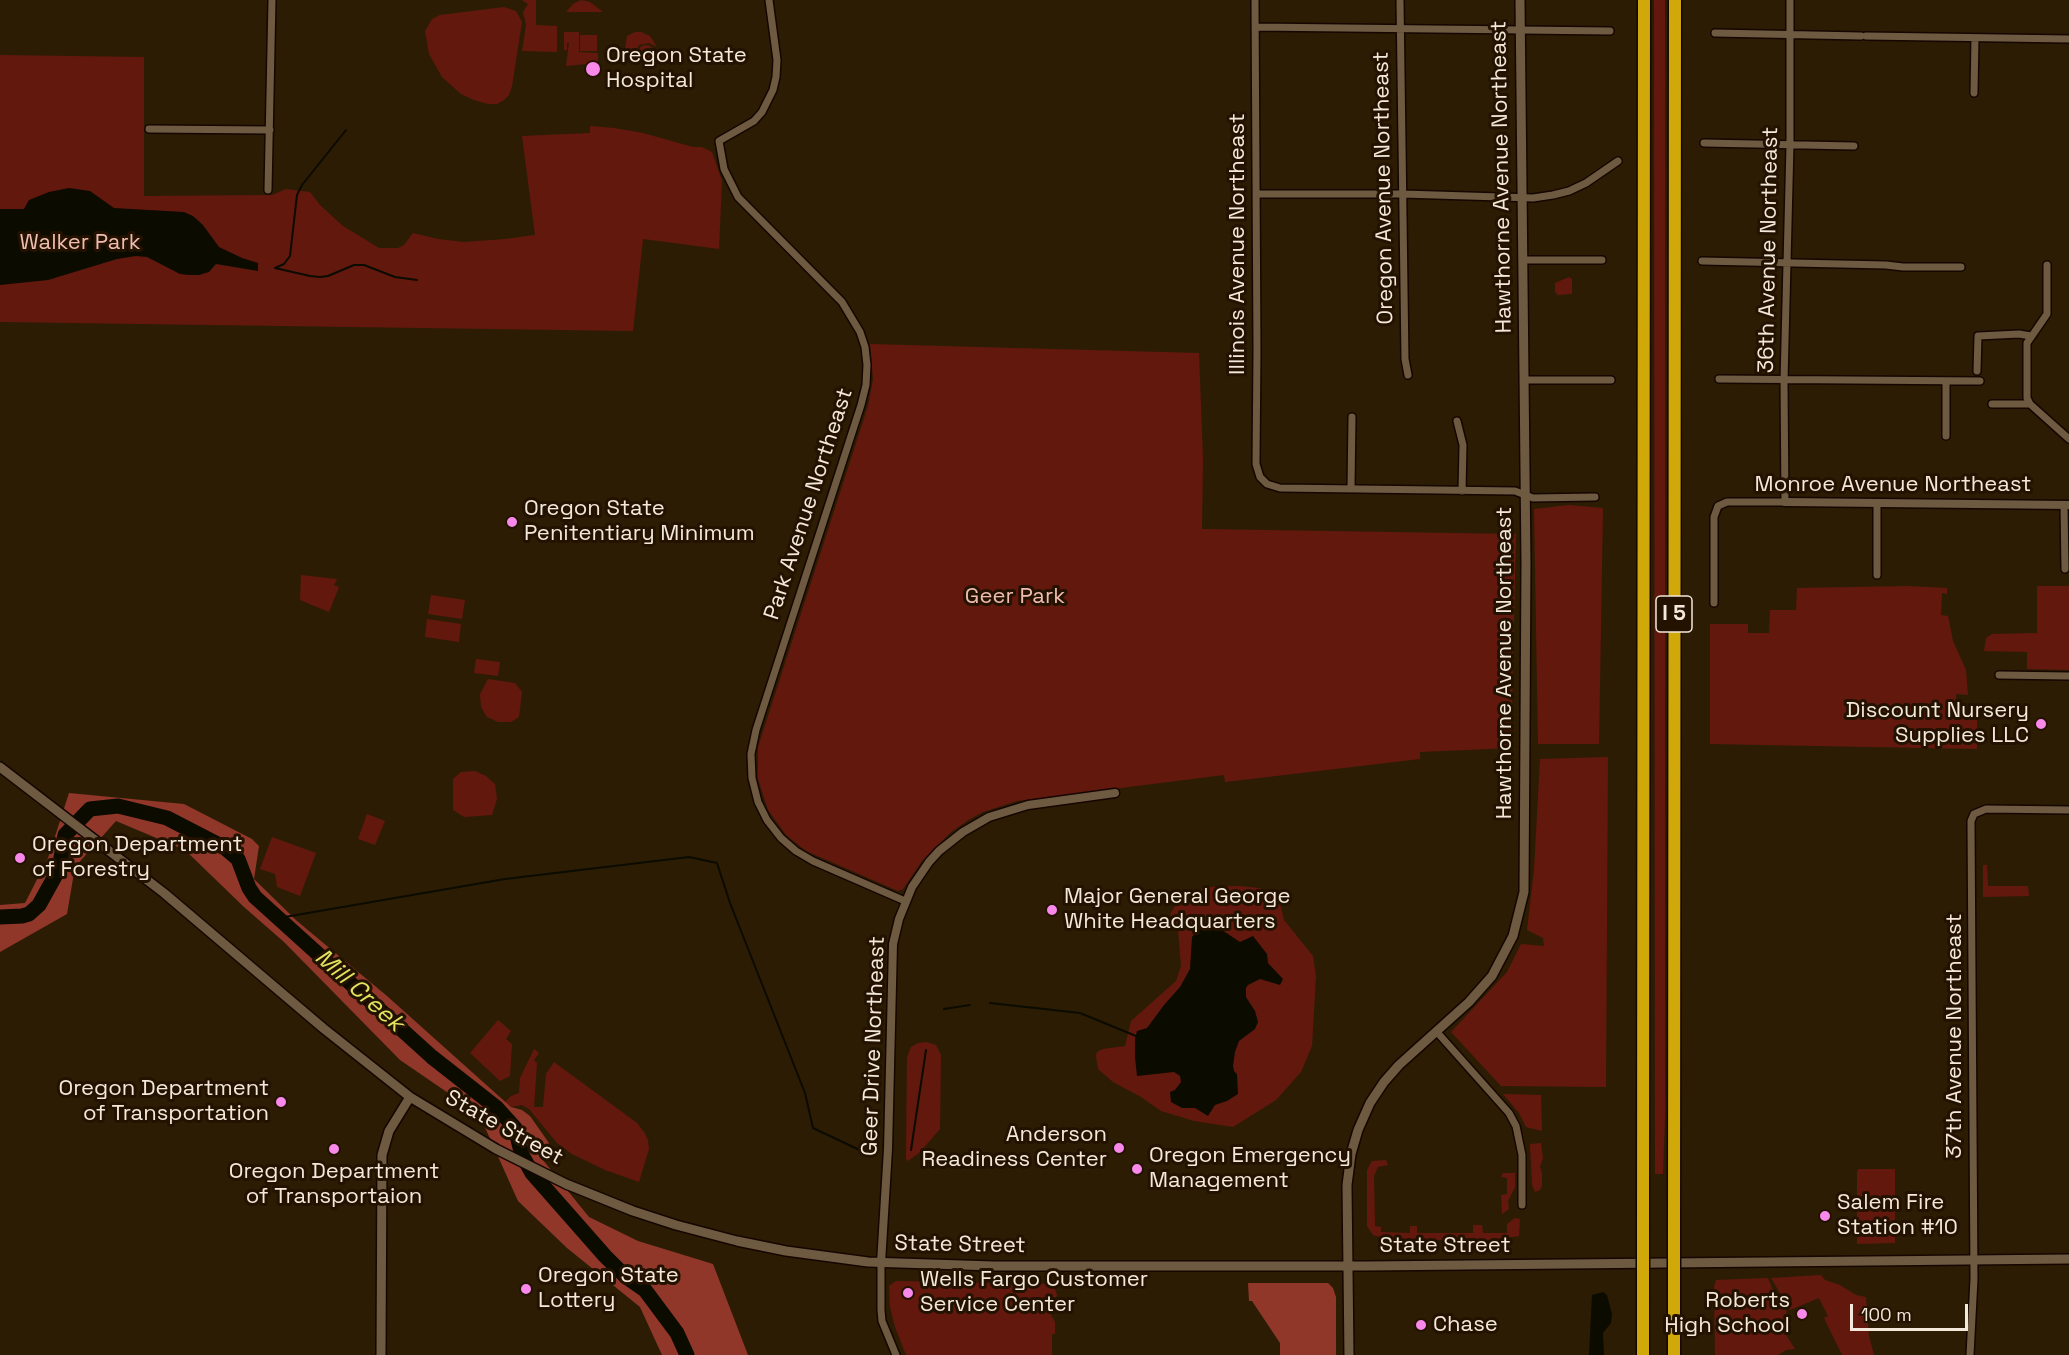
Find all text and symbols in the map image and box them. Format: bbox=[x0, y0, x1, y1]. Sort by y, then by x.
street label: Hawthorne Avenue Northeast bbox=[1486, 20, 1518, 334]
place label: Oregon State Hospital bbox=[606, 43, 747, 94]
street label: Oregon Avenue Northeast bbox=[1368, 51, 1400, 325]
marker: Oregon State Hospital bbox=[584, 60, 602, 78]
street label: Illinois Avenue Northeast bbox=[1225, 113, 1251, 375]
street label: 36th Avenue Northeast bbox=[1754, 127, 1784, 373]
park label: Walker Park bbox=[19, 230, 141, 256]
street label: Park Avenue Northeast bbox=[759, 385, 859, 623]
street label: Monroe Avenue Northeast bbox=[1755, 472, 2031, 498]
place label: Oregon State Penitentiary Minimum bbox=[524, 496, 755, 548]
street label: Hawthorne Avenue Northeast bbox=[1492, 507, 1518, 819]
marker: Oregon State Penitentiary Minimum bbox=[505, 515, 519, 529]
park label: Geer Park bbox=[965, 584, 1065, 610]
road number: I 5 bbox=[1656, 596, 1692, 632]
place label: Discount Nursery Supplies LLC bbox=[1846, 698, 2029, 750]
marker: Discount Nursery Supplies LLC bbox=[2034, 717, 2048, 731]
place label: Oregon Department of Forestry bbox=[32, 832, 243, 884]
marker: Oregon Department of Forestry bbox=[13, 851, 27, 865]
place label: Major General George White Headquarters bbox=[1064, 884, 1291, 936]
marker: Major General George White Headquarters bbox=[1045, 903, 1059, 917]
street label: 37th Avenue Northeast bbox=[1942, 913, 1968, 1159]
street label: Geer Drive Northeast bbox=[857, 936, 891, 1156]
water label: Mill Creek bbox=[309, 944, 409, 1038]
place label: Oregon Department of Transportation bbox=[58, 1076, 269, 1128]
street label: State Street bbox=[440, 1085, 568, 1171]
marker: Oregon Department of Transportation bbox=[274, 1095, 288, 1109]
place label: Anderson Readiness Center bbox=[921, 1122, 1107, 1174]
marker: Anderson Readiness Center bbox=[1112, 1141, 1126, 1155]
marker: Oregon Department of Transportaion bbox=[327, 1142, 341, 1156]
place label: Oregon Emergency Management bbox=[1149, 1143, 1351, 1194]
place label: Oregon Department of Transportaion bbox=[229, 1159, 439, 1210]
marker: Oregon Emergency Management bbox=[1130, 1162, 1144, 1176]
place label: Salem Fire Station #10 bbox=[1837, 1190, 1958, 1242]
marker: Salem Fire Station #10 bbox=[1818, 1209, 1832, 1223]
street label: State Street bbox=[894, 1231, 1026, 1259]
street label: State Street bbox=[1379, 1233, 1511, 1259]
place label: Oregon State Lottery bbox=[538, 1263, 679, 1314]
place label: Wells Fargo Customer Service Center bbox=[920, 1267, 1148, 1318]
marker: Oregon State Lottery bbox=[519, 1282, 533, 1296]
marker: Wells Fargo Customer Service Center bbox=[901, 1286, 915, 1300]
place label: Roberts High School bbox=[1664, 1288, 1790, 1340]
scale bar bbox=[1853, 1292, 1972, 1330]
text: 100 m bbox=[1861, 1303, 1912, 1326]
marker: Roberts High School bbox=[1795, 1307, 1809, 1321]
place label: Chase bbox=[1433, 1312, 1498, 1338]
marker: Chase bbox=[1414, 1318, 1428, 1332]

